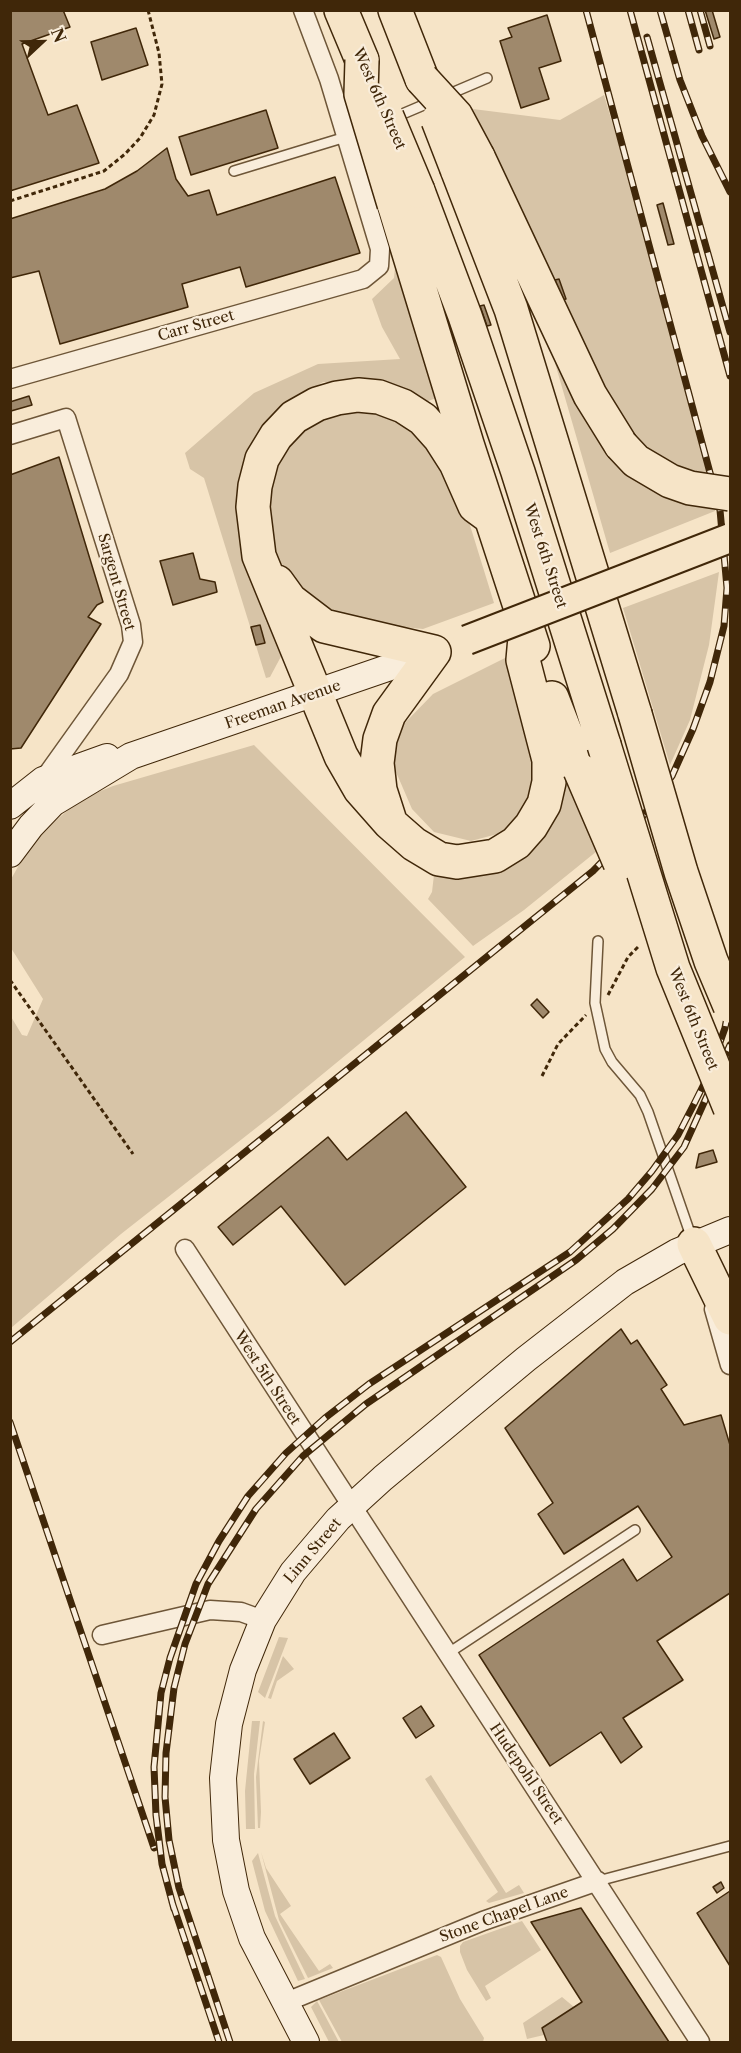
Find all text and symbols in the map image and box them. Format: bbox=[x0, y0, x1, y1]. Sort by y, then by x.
north arrow bbox=[12, 12, 72, 72]
text: N bbox=[47, 25, 71, 45]
street label: West 6th Street bbox=[349, 45, 409, 153]
street label: Carr Street bbox=[156, 307, 236, 345]
street label: West 6th Street bbox=[520, 501, 570, 611]
street label: Sargent Street bbox=[93, 531, 139, 633]
street label: Freeman Avenue bbox=[223, 677, 343, 733]
street label: West 6th Street bbox=[664, 965, 722, 1073]
street label: West 5th Street bbox=[230, 1328, 304, 1428]
street label: Linn Street bbox=[280, 1515, 346, 1587]
street label: Hudepohl Street bbox=[485, 1720, 567, 1828]
street label: Stone Chapel Lane bbox=[437, 1883, 571, 1947]

